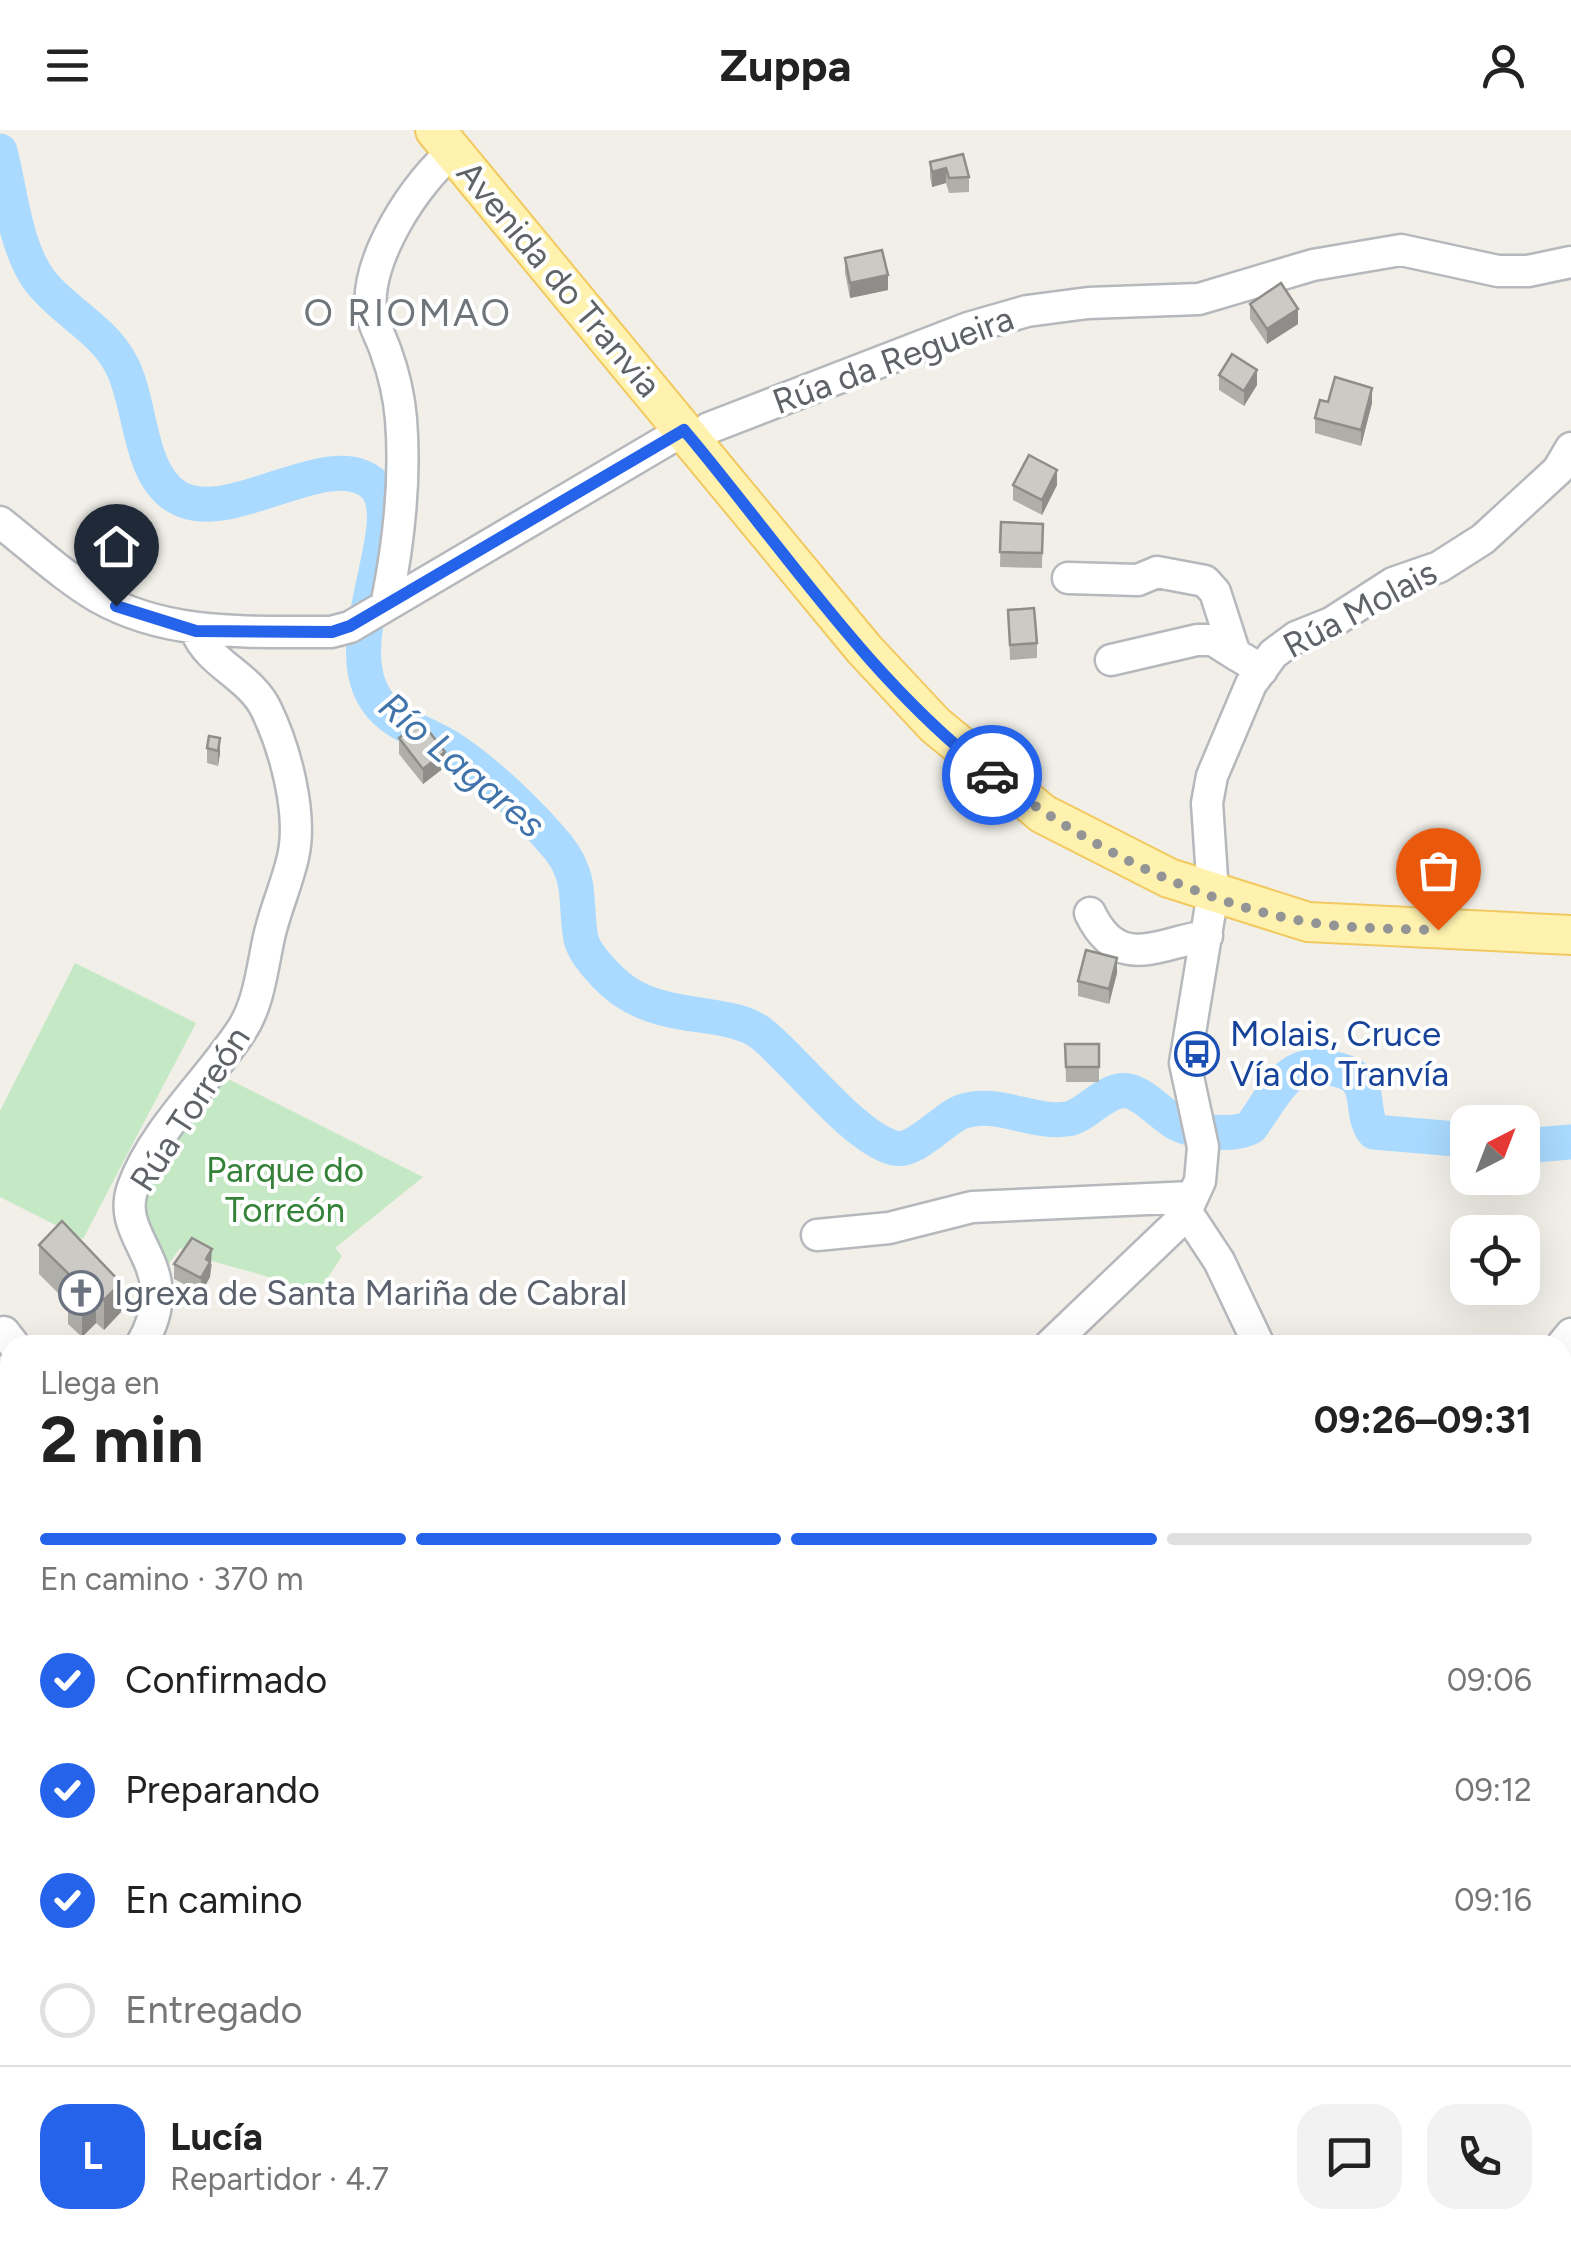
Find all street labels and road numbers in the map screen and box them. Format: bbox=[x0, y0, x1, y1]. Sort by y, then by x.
street label: Avenida do Tranvia bbox=[448, 152, 670, 406]
street label: Rúa da Regueira bbox=[767, 297, 1019, 423]
street label: Rúa Molais bbox=[1276, 551, 1444, 667]
street label: Rúa Torreón bbox=[121, 1019, 259, 1199]

